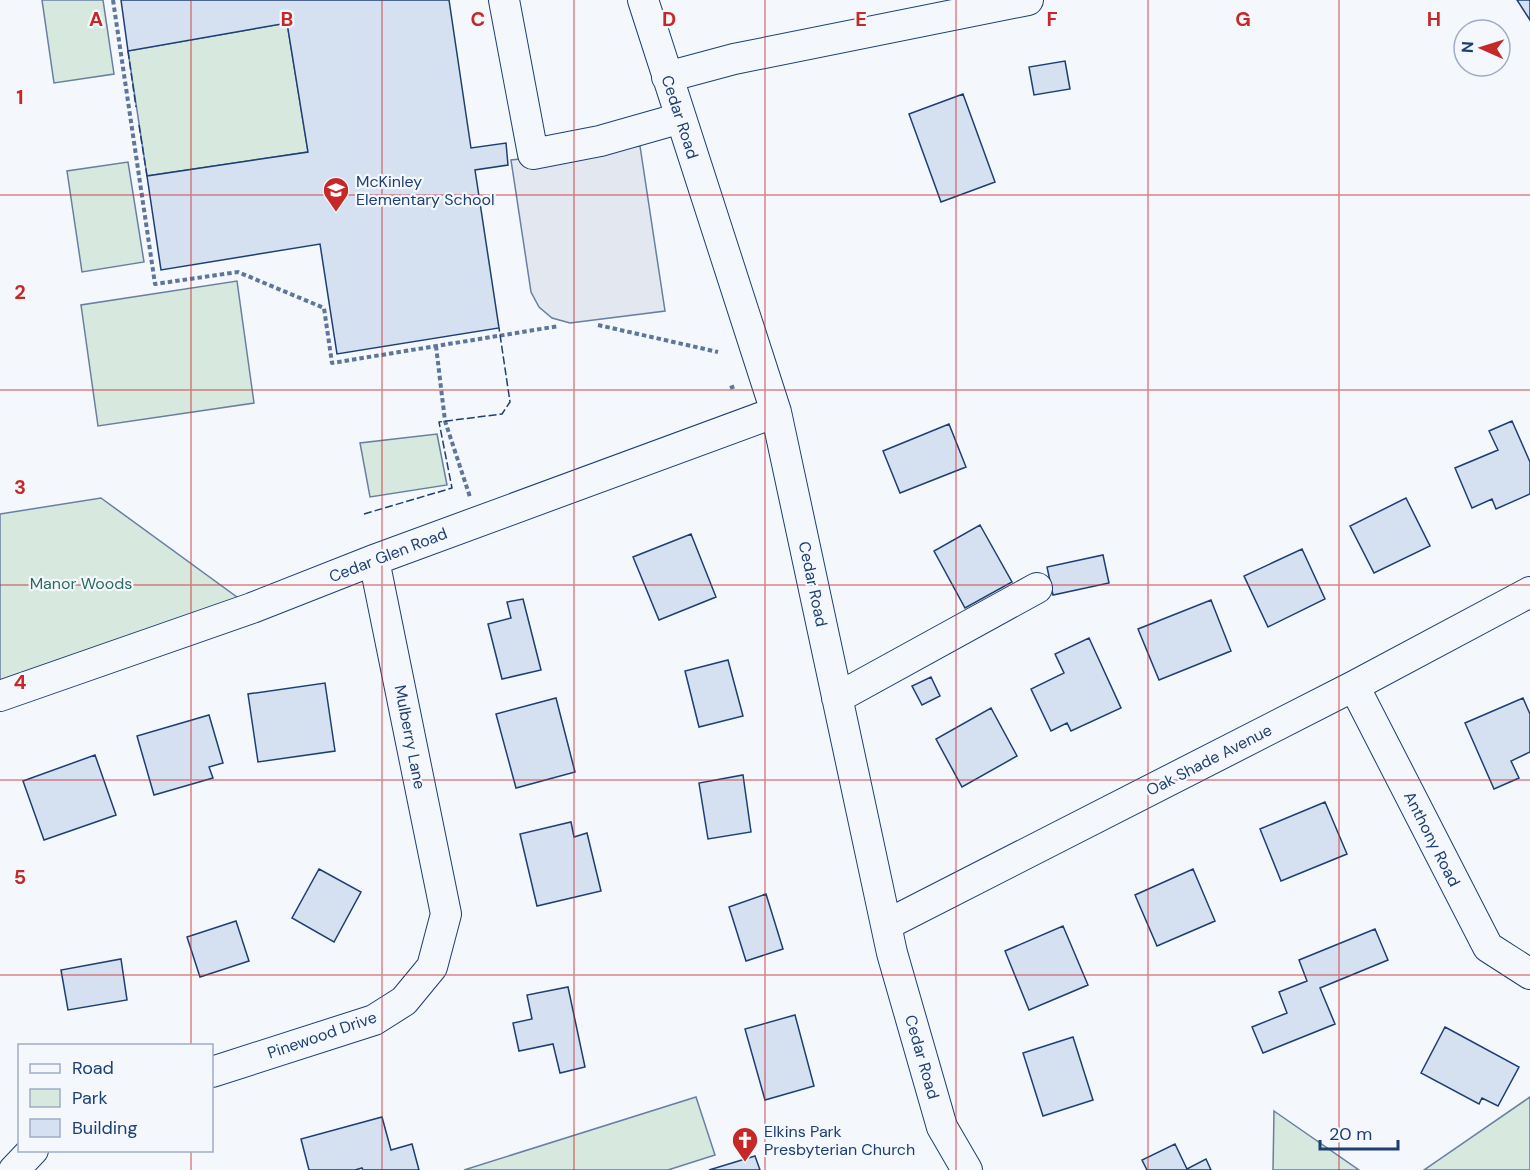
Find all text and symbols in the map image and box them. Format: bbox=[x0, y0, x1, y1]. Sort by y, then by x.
text: A bbox=[89, 6, 103, 32]
text: B bbox=[281, 6, 293, 32]
text: C bbox=[471, 6, 485, 32]
text: D bbox=[662, 6, 676, 32]
text: E bbox=[855, 6, 867, 32]
text: F bbox=[1046, 6, 1058, 32]
text: G bbox=[1235, 6, 1251, 32]
text: H bbox=[1427, 6, 1441, 32]
north arrow bbox=[1452, 18, 1512, 78]
text: N bbox=[1457, 41, 1478, 54]
street label: Cedar Road bbox=[657, 73, 703, 161]
text: 1 bbox=[16, 84, 24, 110]
place label: McKinley Elementary School bbox=[356, 171, 494, 210]
school or university icon: McKinley Elementary School bbox=[321, 175, 351, 213]
text: 2 bbox=[14, 279, 26, 305]
text: 3 bbox=[14, 474, 26, 500]
street label: Cedar Glen Road bbox=[326, 523, 450, 587]
street label: Cedar Road bbox=[794, 539, 832, 629]
park label: Manor Woods bbox=[30, 573, 132, 594]
text: 4 bbox=[14, 669, 27, 695]
street label: Mulberry Lane bbox=[390, 683, 430, 791]
street label: Oak Shade Avenue bbox=[1143, 719, 1275, 801]
street label: Anthony Road bbox=[1399, 788, 1465, 890]
text: 5 bbox=[14, 864, 26, 890]
street label: Pinewood Drive bbox=[265, 1006, 379, 1064]
street label: Cedar Road bbox=[900, 1012, 944, 1102]
legend bbox=[18, 1044, 213, 1152]
text: Road bbox=[72, 1056, 114, 1080]
text: Park bbox=[72, 1086, 108, 1110]
scale bar bbox=[1320, 1113, 1398, 1151]
text: Building bbox=[72, 1116, 137, 1140]
place label: Elkins Park Presbyterian Church bbox=[764, 1121, 915, 1160]
text: 20 m bbox=[1329, 1122, 1372, 1146]
church icon: Elkins Park Presbyterian Church bbox=[730, 1125, 760, 1163]

